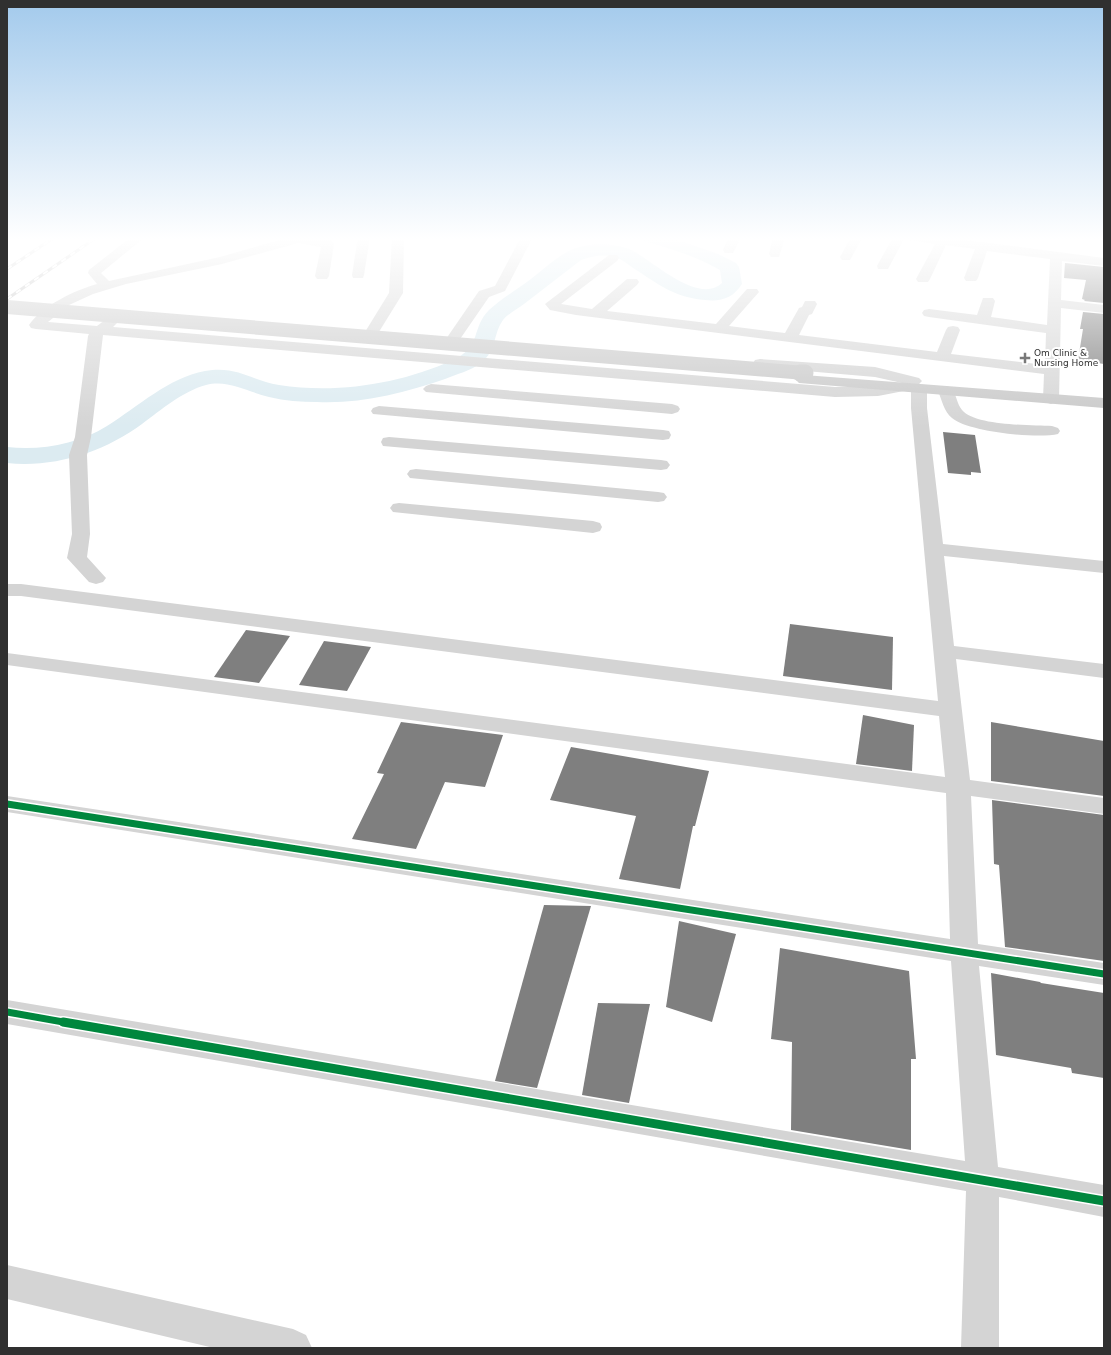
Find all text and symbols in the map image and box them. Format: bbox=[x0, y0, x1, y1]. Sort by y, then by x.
place label: Om Clinic & Nursing Home bbox=[1034, 348, 1099, 368]
marker: Om Clinic & Nursing Home bbox=[1019, 352, 1031, 364]

